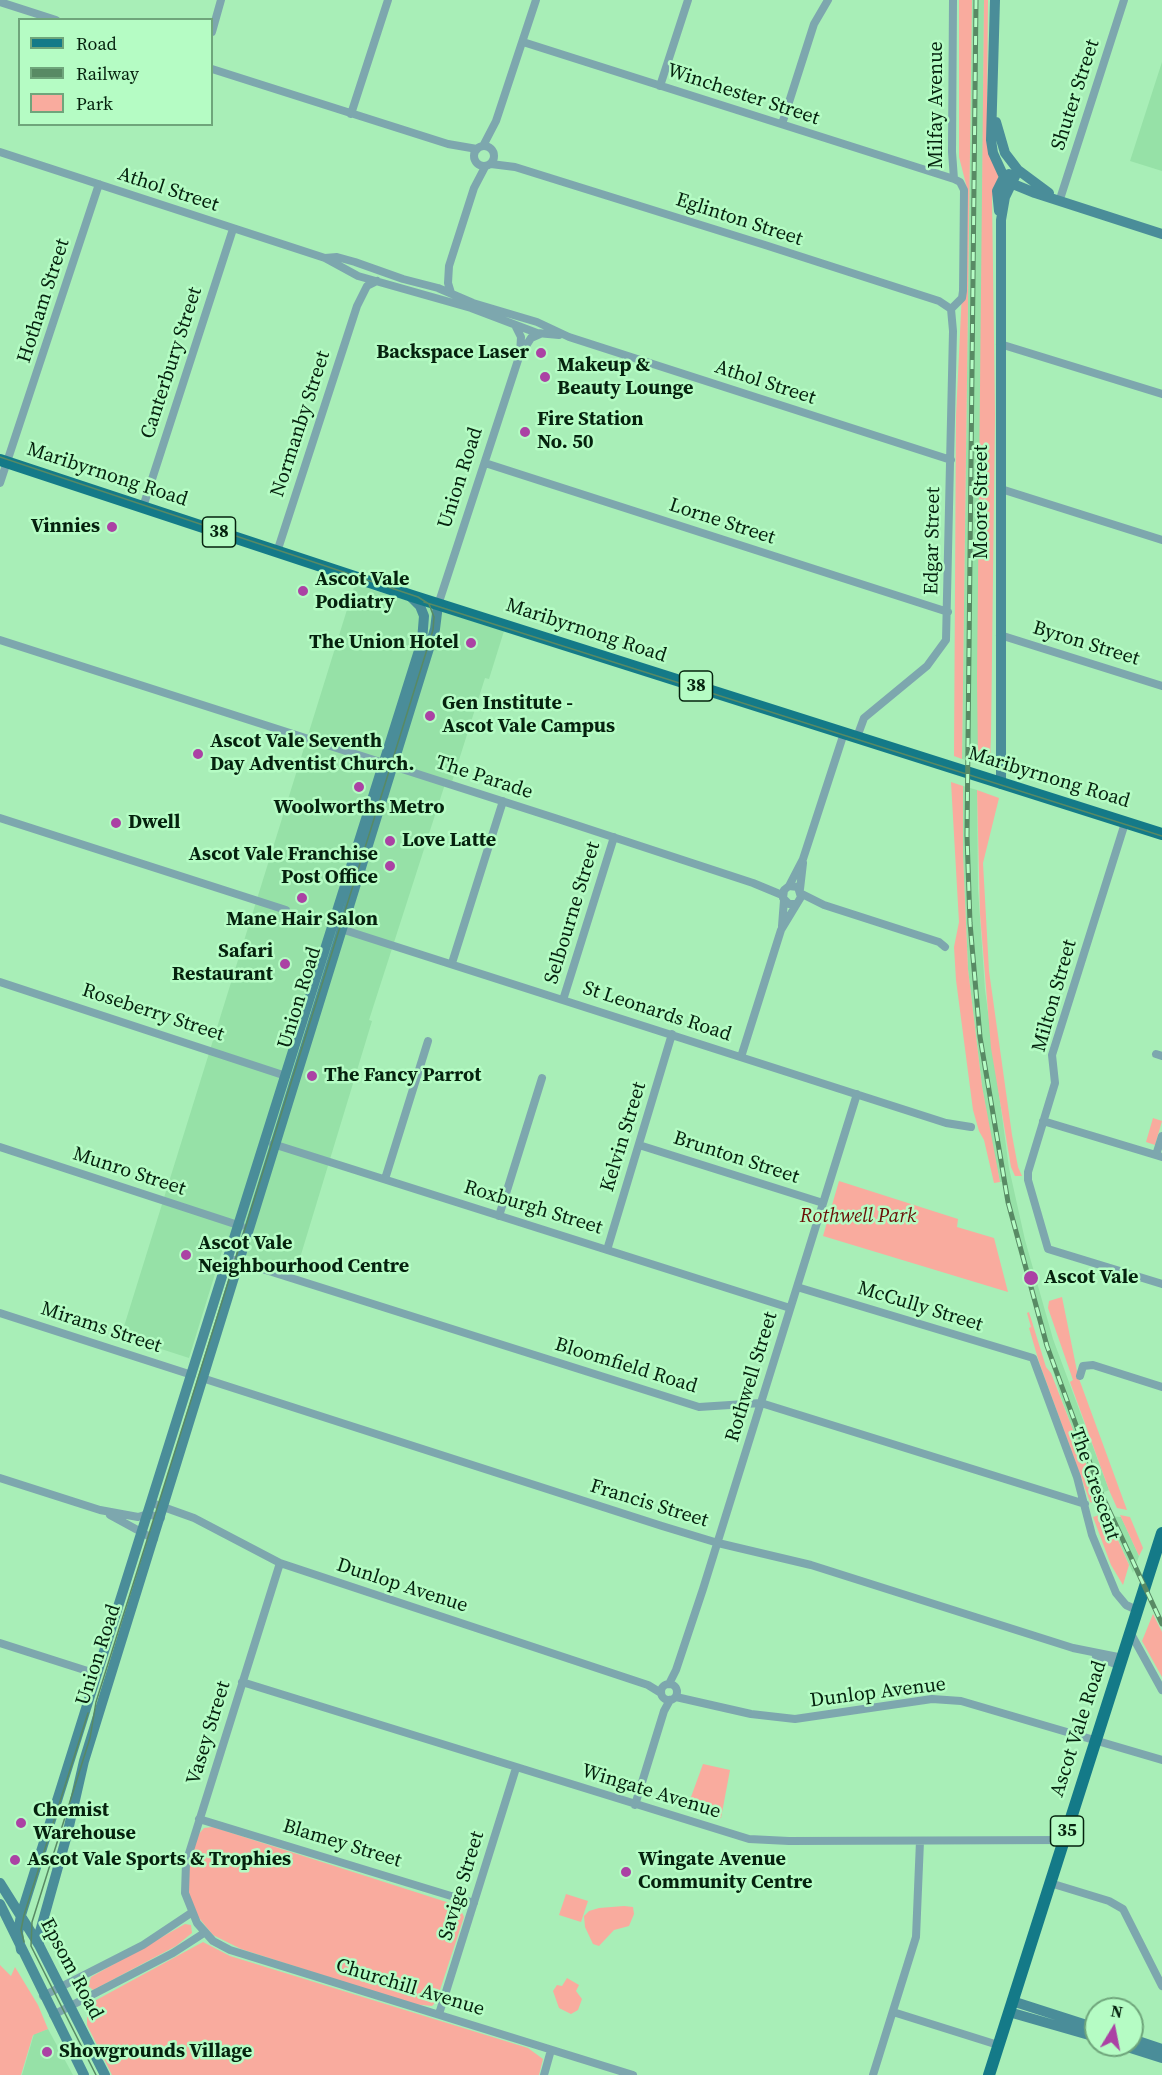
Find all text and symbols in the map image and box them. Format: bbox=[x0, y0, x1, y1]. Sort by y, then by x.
legend bbox=[18, 18, 213, 126]
text: Road bbox=[76, 31, 117, 56]
street label: Shuter Street bbox=[1047, 37, 1105, 153]
street label: Milfay Avenue bbox=[925, 41, 949, 169]
street label: Winchester Street bbox=[664, 59, 822, 131]
text: Railway bbox=[76, 61, 139, 86]
text: Park bbox=[76, 91, 113, 116]
street label: Athol Street bbox=[115, 162, 221, 218]
street label: Eglinton Street bbox=[673, 188, 805, 252]
street label: Hotham Street bbox=[13, 236, 75, 366]
street label: Canterbury Street bbox=[136, 284, 208, 442]
place label: Backspace Laser bbox=[376, 341, 529, 365]
marker: Backspace Laser bbox=[534, 346, 548, 360]
street label: Normanby Street bbox=[266, 348, 336, 500]
place label: Makeup & Beauty Lounge bbox=[557, 354, 694, 401]
street label: Athol Street bbox=[712, 355, 818, 411]
marker: Makeup & Beauty Lounge bbox=[538, 370, 552, 384]
place label: Fire Station No. 50 bbox=[537, 408, 644, 455]
street label: Union Road bbox=[433, 424, 489, 532]
marker: Fire Station No. 50 bbox=[518, 425, 532, 439]
street label: Maribyrnong Road bbox=[24, 438, 190, 512]
street label: Moore Street bbox=[970, 445, 994, 559]
street label: Edgar Street bbox=[920, 487, 946, 595]
street label: Lorne Street bbox=[666, 494, 778, 550]
place label: Vinnies bbox=[31, 515, 100, 539]
road number: 38 bbox=[202, 517, 236, 547]
marker: Vinnies bbox=[105, 520, 119, 534]
place label: Ascot Vale Podiatry bbox=[315, 568, 410, 615]
marker: Ascot Vale Podiatry bbox=[296, 584, 310, 598]
street label: Maribyrnong Road bbox=[503, 594, 669, 668]
street label: Byron Street bbox=[1030, 616, 1142, 672]
place label: The Union Hotel bbox=[309, 631, 459, 655]
marker: The Union Hotel bbox=[464, 636, 478, 650]
road number: 38 bbox=[680, 671, 712, 701]
place label: Gen Institute - Ascot Vale Campus bbox=[442, 692, 615, 739]
marker: Gen Institute - Ascot Vale Campus bbox=[423, 709, 437, 723]
place label: Ascot Vale Seventh Day Adventist Church. bbox=[210, 730, 414, 777]
street label: Maribyrnong Road bbox=[965, 742, 1133, 814]
marker: Ascot Vale Seventh Day Adventist Church. bbox=[191, 747, 205, 761]
street label: The Parade bbox=[432, 751, 536, 805]
marker: Woolworths Metro bbox=[352, 780, 366, 794]
place label: Woolworths Metro bbox=[274, 796, 444, 820]
place label: Dwell bbox=[128, 811, 180, 835]
marker: Dwell bbox=[109, 816, 123, 830]
place label: Love Latte bbox=[402, 829, 496, 853]
marker: Love Latte bbox=[383, 834, 397, 848]
street label: Selbourne Street bbox=[540, 839, 606, 987]
place label: Ascot Vale Franchise Post Office bbox=[189, 843, 378, 890]
marker: Ascot Vale Franchise Post Office bbox=[383, 859, 397, 873]
marker: Mane Hair Salon bbox=[295, 891, 309, 905]
place label: Mane Hair Salon bbox=[226, 908, 378, 932]
street label: Milton Street bbox=[1027, 937, 1083, 1055]
place label: Safari Restaurant bbox=[172, 940, 273, 987]
street label: Union Road bbox=[273, 944, 327, 1052]
marker: Safari Restaurant bbox=[278, 957, 292, 971]
street label: St Leonards Road bbox=[580, 977, 734, 1047]
street label: Roseberry Street bbox=[79, 979, 227, 1047]
place label: The Fancy Parrot bbox=[324, 1064, 481, 1088]
marker: The Fancy Parrot bbox=[305, 1069, 319, 1083]
street label: Kelvin Street bbox=[596, 1079, 652, 1195]
street label: Brunton Street bbox=[670, 1126, 802, 1190]
street label: Munro Street bbox=[70, 1143, 188, 1201]
street label: Roxburgh Street bbox=[461, 1176, 605, 1240]
park label: Rothwell Park bbox=[800, 1205, 916, 1229]
place label: Ascot Vale Neighbourhood Centre bbox=[198, 1232, 409, 1279]
marker: Ascot Vale Neighbourhood Centre bbox=[179, 1248, 193, 1262]
place label: Ascot Vale bbox=[1044, 1266, 1139, 1290]
marker: Ascot Vale bbox=[1022, 1269, 1040, 1287]
street label: McCully Street bbox=[854, 1277, 986, 1337]
street label: Mirams Street bbox=[38, 1297, 164, 1359]
street label: Rothwell Street bbox=[721, 1309, 783, 1445]
street label: Bloomfield Road bbox=[552, 1333, 700, 1399]
street label: The Crescent bbox=[1064, 1425, 1124, 1543]
street label: Francis Street bbox=[587, 1475, 711, 1533]
street label: Dunlop Avenue bbox=[333, 1553, 471, 1619]
street label: Union Road bbox=[71, 1601, 127, 1709]
street label: Ascot Vale Road bbox=[1046, 1658, 1112, 1800]
street label: Dunlop Avenue bbox=[809, 1673, 947, 1713]
street label: Vasey Street bbox=[182, 1678, 236, 1788]
street label: Wingate Avenue bbox=[579, 1759, 723, 1825]
place label: Chemist Warehouse bbox=[33, 1799, 136, 1846]
street label: Blamey Street bbox=[280, 1815, 404, 1873]
marker: Chemist Warehouse bbox=[14, 1816, 28, 1830]
road number: 35 bbox=[1050, 1816, 1084, 1846]
street label: Savige Street bbox=[434, 1829, 490, 1943]
place label: Ascot Vale Sports & Trophies bbox=[27, 1848, 291, 1872]
place label: Wingate Avenue Community Centre bbox=[638, 1848, 813, 1895]
marker: Ascot Vale Sports & Trophies bbox=[8, 1853, 22, 1867]
marker: Wingate Avenue Community Centre bbox=[619, 1865, 633, 1879]
street label: Epsom Road bbox=[34, 1914, 108, 2024]
street label: Churchill Avenue bbox=[333, 1954, 487, 2022]
north arrow bbox=[1084, 1997, 1144, 2057]
text: N bbox=[1109, 1999, 1124, 2023]
place label: Showgrounds Village bbox=[59, 2040, 252, 2064]
marker: Showgrounds Village bbox=[40, 2045, 54, 2059]

